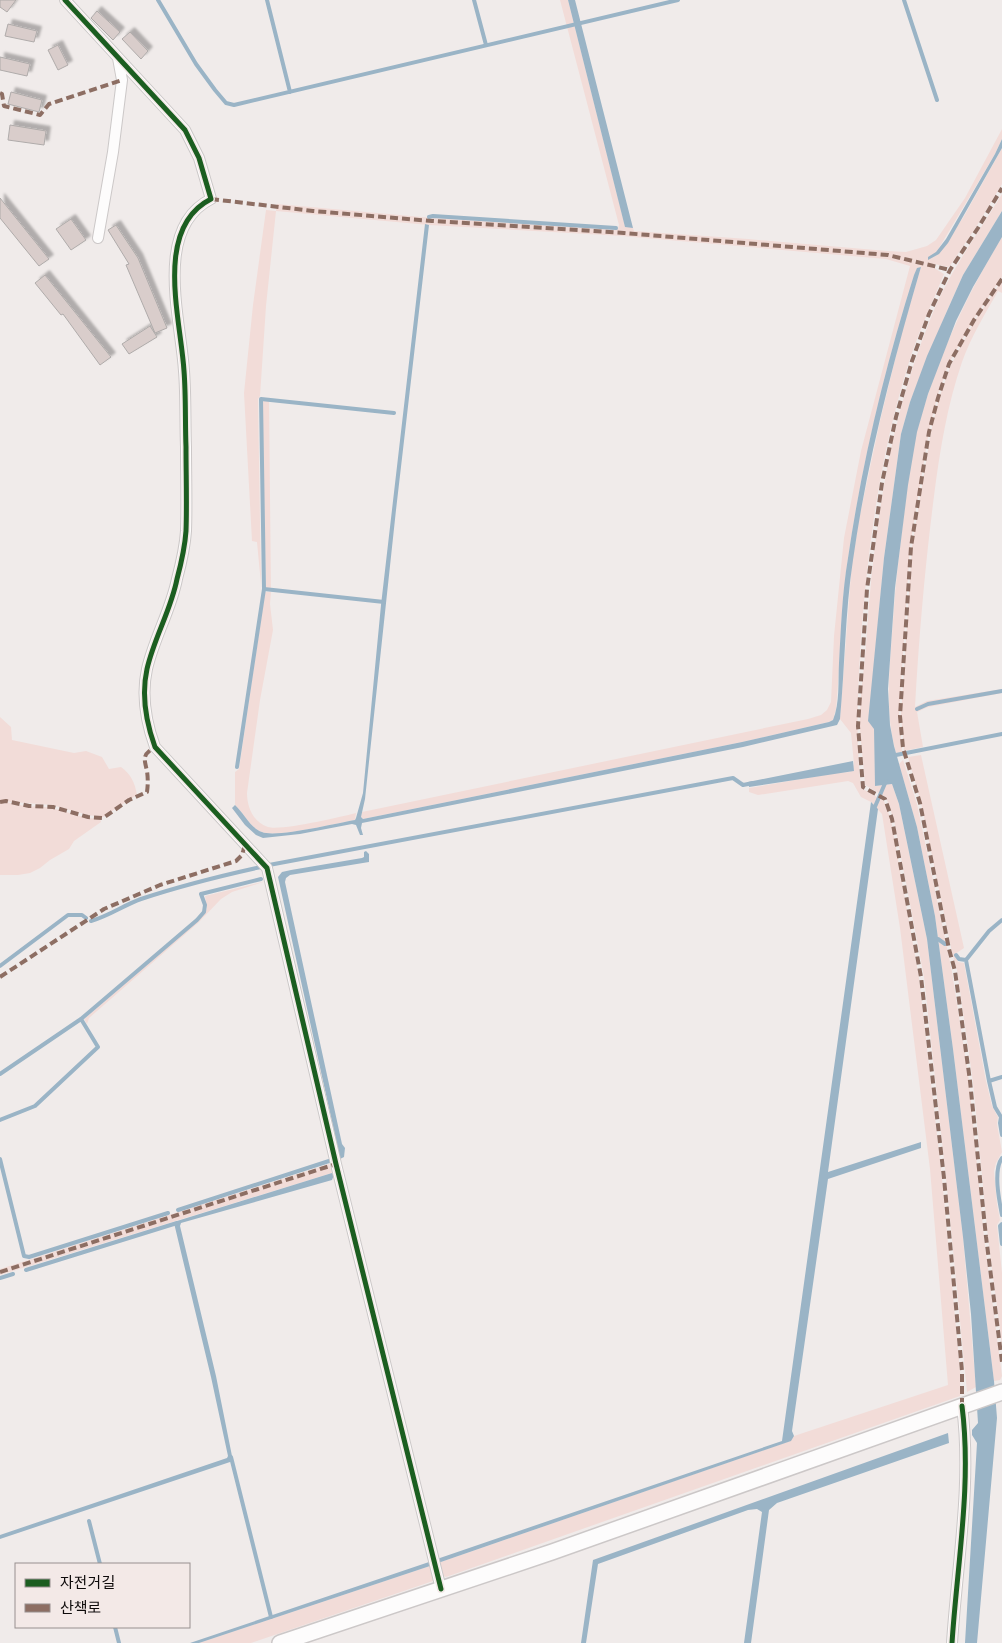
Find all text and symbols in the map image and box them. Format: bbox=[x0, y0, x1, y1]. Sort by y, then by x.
legend bbox=[15, 1563, 190, 1628]
text: 자전거길 bbox=[60, 1573, 115, 1592]
text: 산책로 bbox=[60, 1598, 101, 1617]

